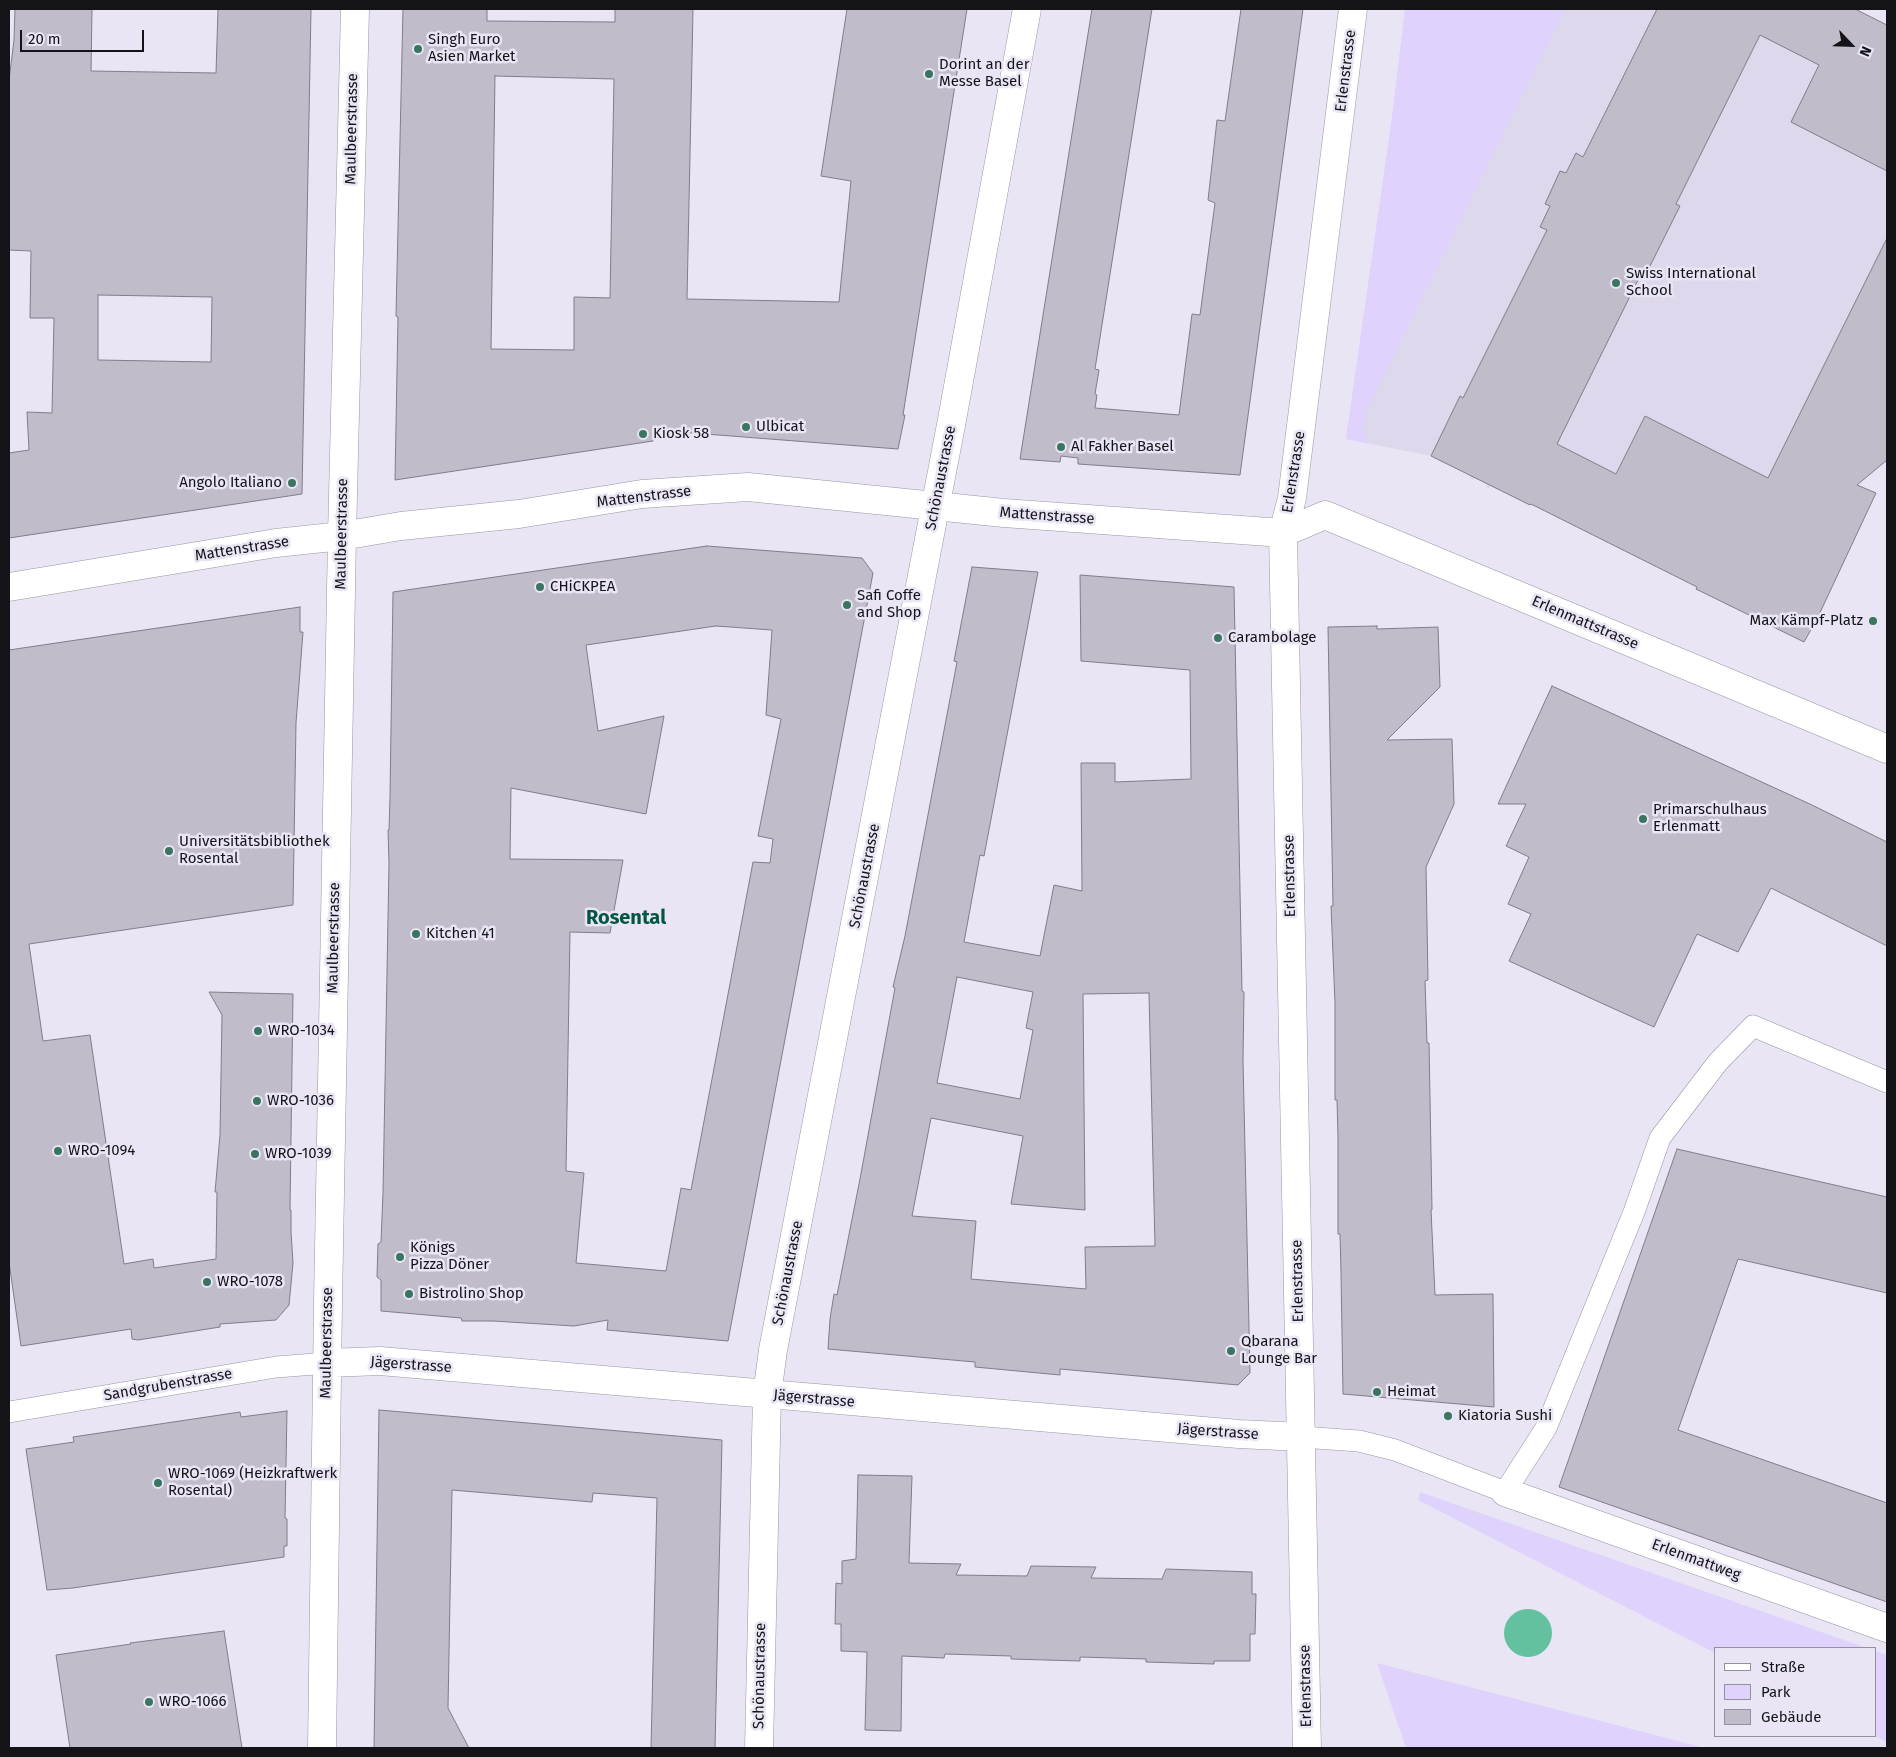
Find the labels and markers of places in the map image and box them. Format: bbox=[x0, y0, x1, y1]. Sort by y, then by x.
place label: Singh Euro Asien Market bbox=[428, 31, 516, 66]
marker: Singh Euro Asien Market bbox=[412, 43, 424, 55]
place label: Dorint an der Messe Basel bbox=[939, 56, 1029, 91]
marker: Dorint an der Messe Basel bbox=[923, 68, 935, 80]
place label: Swiss International School bbox=[1626, 265, 1756, 300]
marker: Swiss International School bbox=[1610, 277, 1622, 289]
place label: Ulbicat bbox=[756, 418, 804, 436]
marker: Ulbicat bbox=[740, 421, 752, 433]
place label: Kiosk 58 bbox=[653, 425, 709, 443]
marker: Kiosk 58 bbox=[637, 428, 649, 440]
place label: Al Fakher Basel bbox=[1071, 438, 1174, 456]
marker: Al Fakher Basel bbox=[1055, 441, 1067, 453]
place label: Angolo Italiano bbox=[179, 474, 282, 492]
marker: Angolo Italiano bbox=[286, 477, 298, 489]
place label: CHiCKPEA bbox=[550, 578, 615, 596]
marker: CHiCKPEA bbox=[534, 581, 546, 593]
place label: Safi Coffe and Shop bbox=[857, 587, 922, 622]
marker: Safi Coffe and Shop bbox=[841, 599, 853, 611]
place label: Max Kämpf-Platz bbox=[1749, 612, 1863, 630]
marker: Max Kämpf-Platz bbox=[1867, 615, 1879, 627]
place label: Carambolage bbox=[1228, 629, 1316, 647]
marker: Carambolage bbox=[1212, 632, 1224, 644]
place label: Primarschulhaus Erlenmatt bbox=[1653, 801, 1767, 836]
marker: Primarschulhaus Erlenmatt bbox=[1637, 813, 1649, 825]
place label: Universitätsbibliothek Rosental bbox=[179, 833, 330, 868]
marker: Universitätsbibliothek Rosental bbox=[163, 845, 175, 857]
place label: Kitchen 41 bbox=[426, 925, 495, 943]
marker: Kitchen 41 bbox=[410, 928, 422, 940]
place label: WRO-1034 bbox=[268, 1022, 335, 1040]
marker: WRO-1034 bbox=[252, 1025, 264, 1037]
place label: WRO-1036 bbox=[267, 1092, 334, 1110]
marker: WRO-1036 bbox=[251, 1095, 263, 1107]
place label: WRO-1094 bbox=[68, 1142, 135, 1160]
marker: WRO-1094 bbox=[52, 1145, 64, 1157]
place label: WRO-1039 bbox=[265, 1145, 332, 1163]
marker: WRO-1039 bbox=[249, 1148, 261, 1160]
place label: Königs Pizza Döner bbox=[410, 1239, 489, 1274]
marker: Königs Pizza Döner bbox=[394, 1251, 406, 1263]
place label: WRO-1078 bbox=[217, 1273, 283, 1291]
marker: WRO-1078 bbox=[201, 1276, 213, 1288]
place label: Bistrolino Shop bbox=[419, 1285, 524, 1303]
marker: Bistrolino Shop bbox=[403, 1288, 415, 1300]
place label: Qbarana Lounge Bar bbox=[1241, 1333, 1317, 1368]
marker: Qbarana Lounge Bar bbox=[1225, 1345, 1237, 1357]
place label: Heimat bbox=[1387, 1383, 1436, 1401]
marker: Heimat bbox=[1371, 1386, 1383, 1398]
place label: Kiatoria Sushi bbox=[1458, 1407, 1552, 1425]
marker: Kiatoria Sushi bbox=[1442, 1410, 1454, 1422]
place label: WRO-1069 (Heizkraftwerk Rosental) bbox=[168, 1465, 337, 1500]
marker: WRO-1069 (Heizkraftwerk Rosental) bbox=[152, 1477, 164, 1489]
place label: WRO-1066 bbox=[159, 1693, 227, 1711]
marker: WRO-1066 bbox=[143, 1696, 155, 1708]

